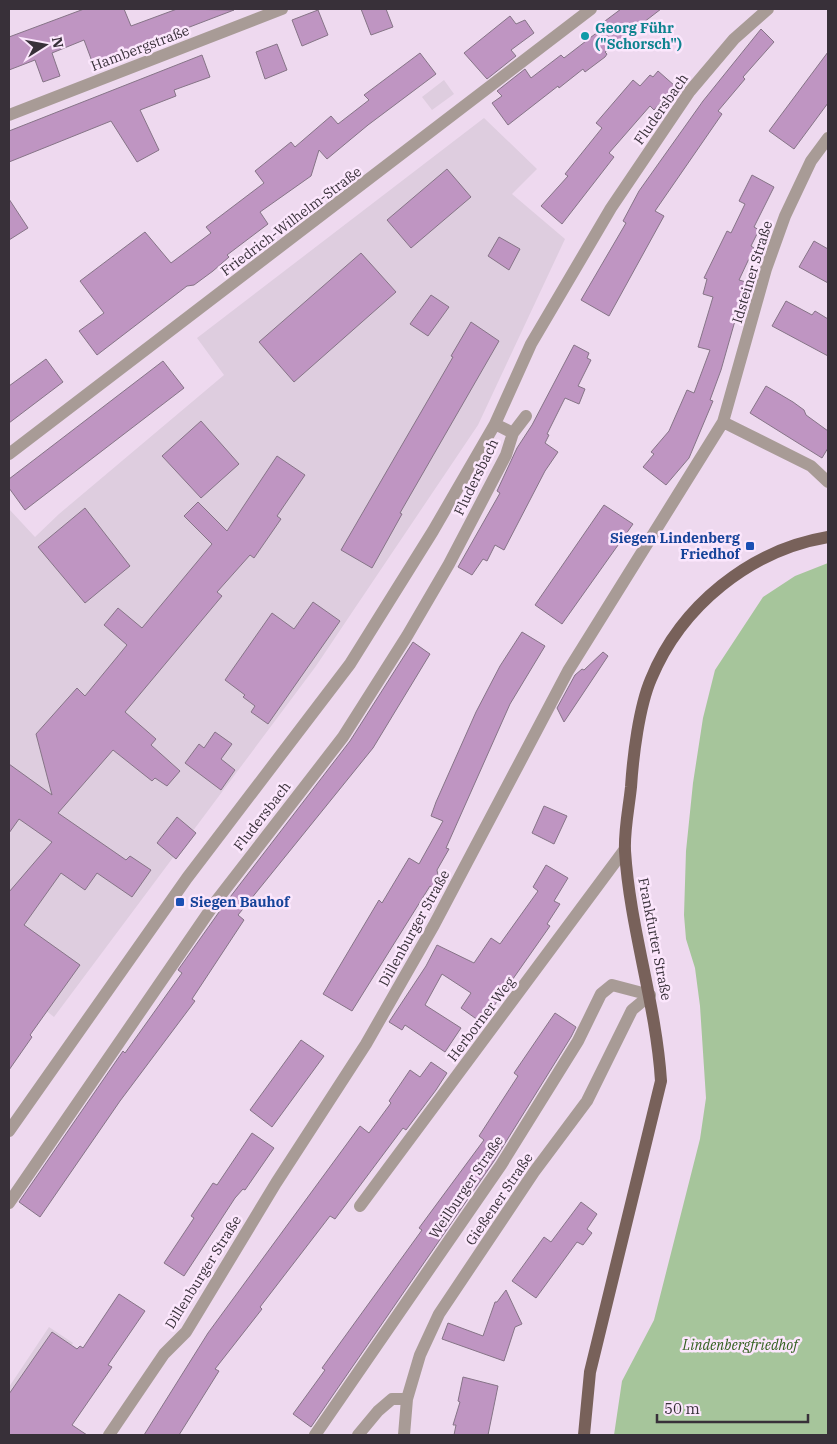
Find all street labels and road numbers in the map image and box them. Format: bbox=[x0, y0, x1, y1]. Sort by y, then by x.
street label: Hambergstraße bbox=[88, 21, 192, 75]
street label: Fludersbach bbox=[630, 70, 692, 148]
street label: Friedrich-Wilhelm-Straße bbox=[217, 162, 365, 280]
street label: Idsteiner Straße bbox=[728, 219, 776, 325]
street label: Fludersbach bbox=[450, 436, 502, 518]
street label: Fludersbach bbox=[229, 778, 295, 854]
street label: Dillenburger Straße bbox=[375, 867, 453, 989]
street label: Frankfurter Straße bbox=[634, 876, 676, 1002]
street label: Herborner Weg bbox=[443, 973, 519, 1065]
street label: Weilburger Straße bbox=[425, 1132, 507, 1242]
street label: Gießener Straße bbox=[461, 1149, 537, 1249]
street label: Dillenburger Straße bbox=[161, 1212, 245, 1332]

